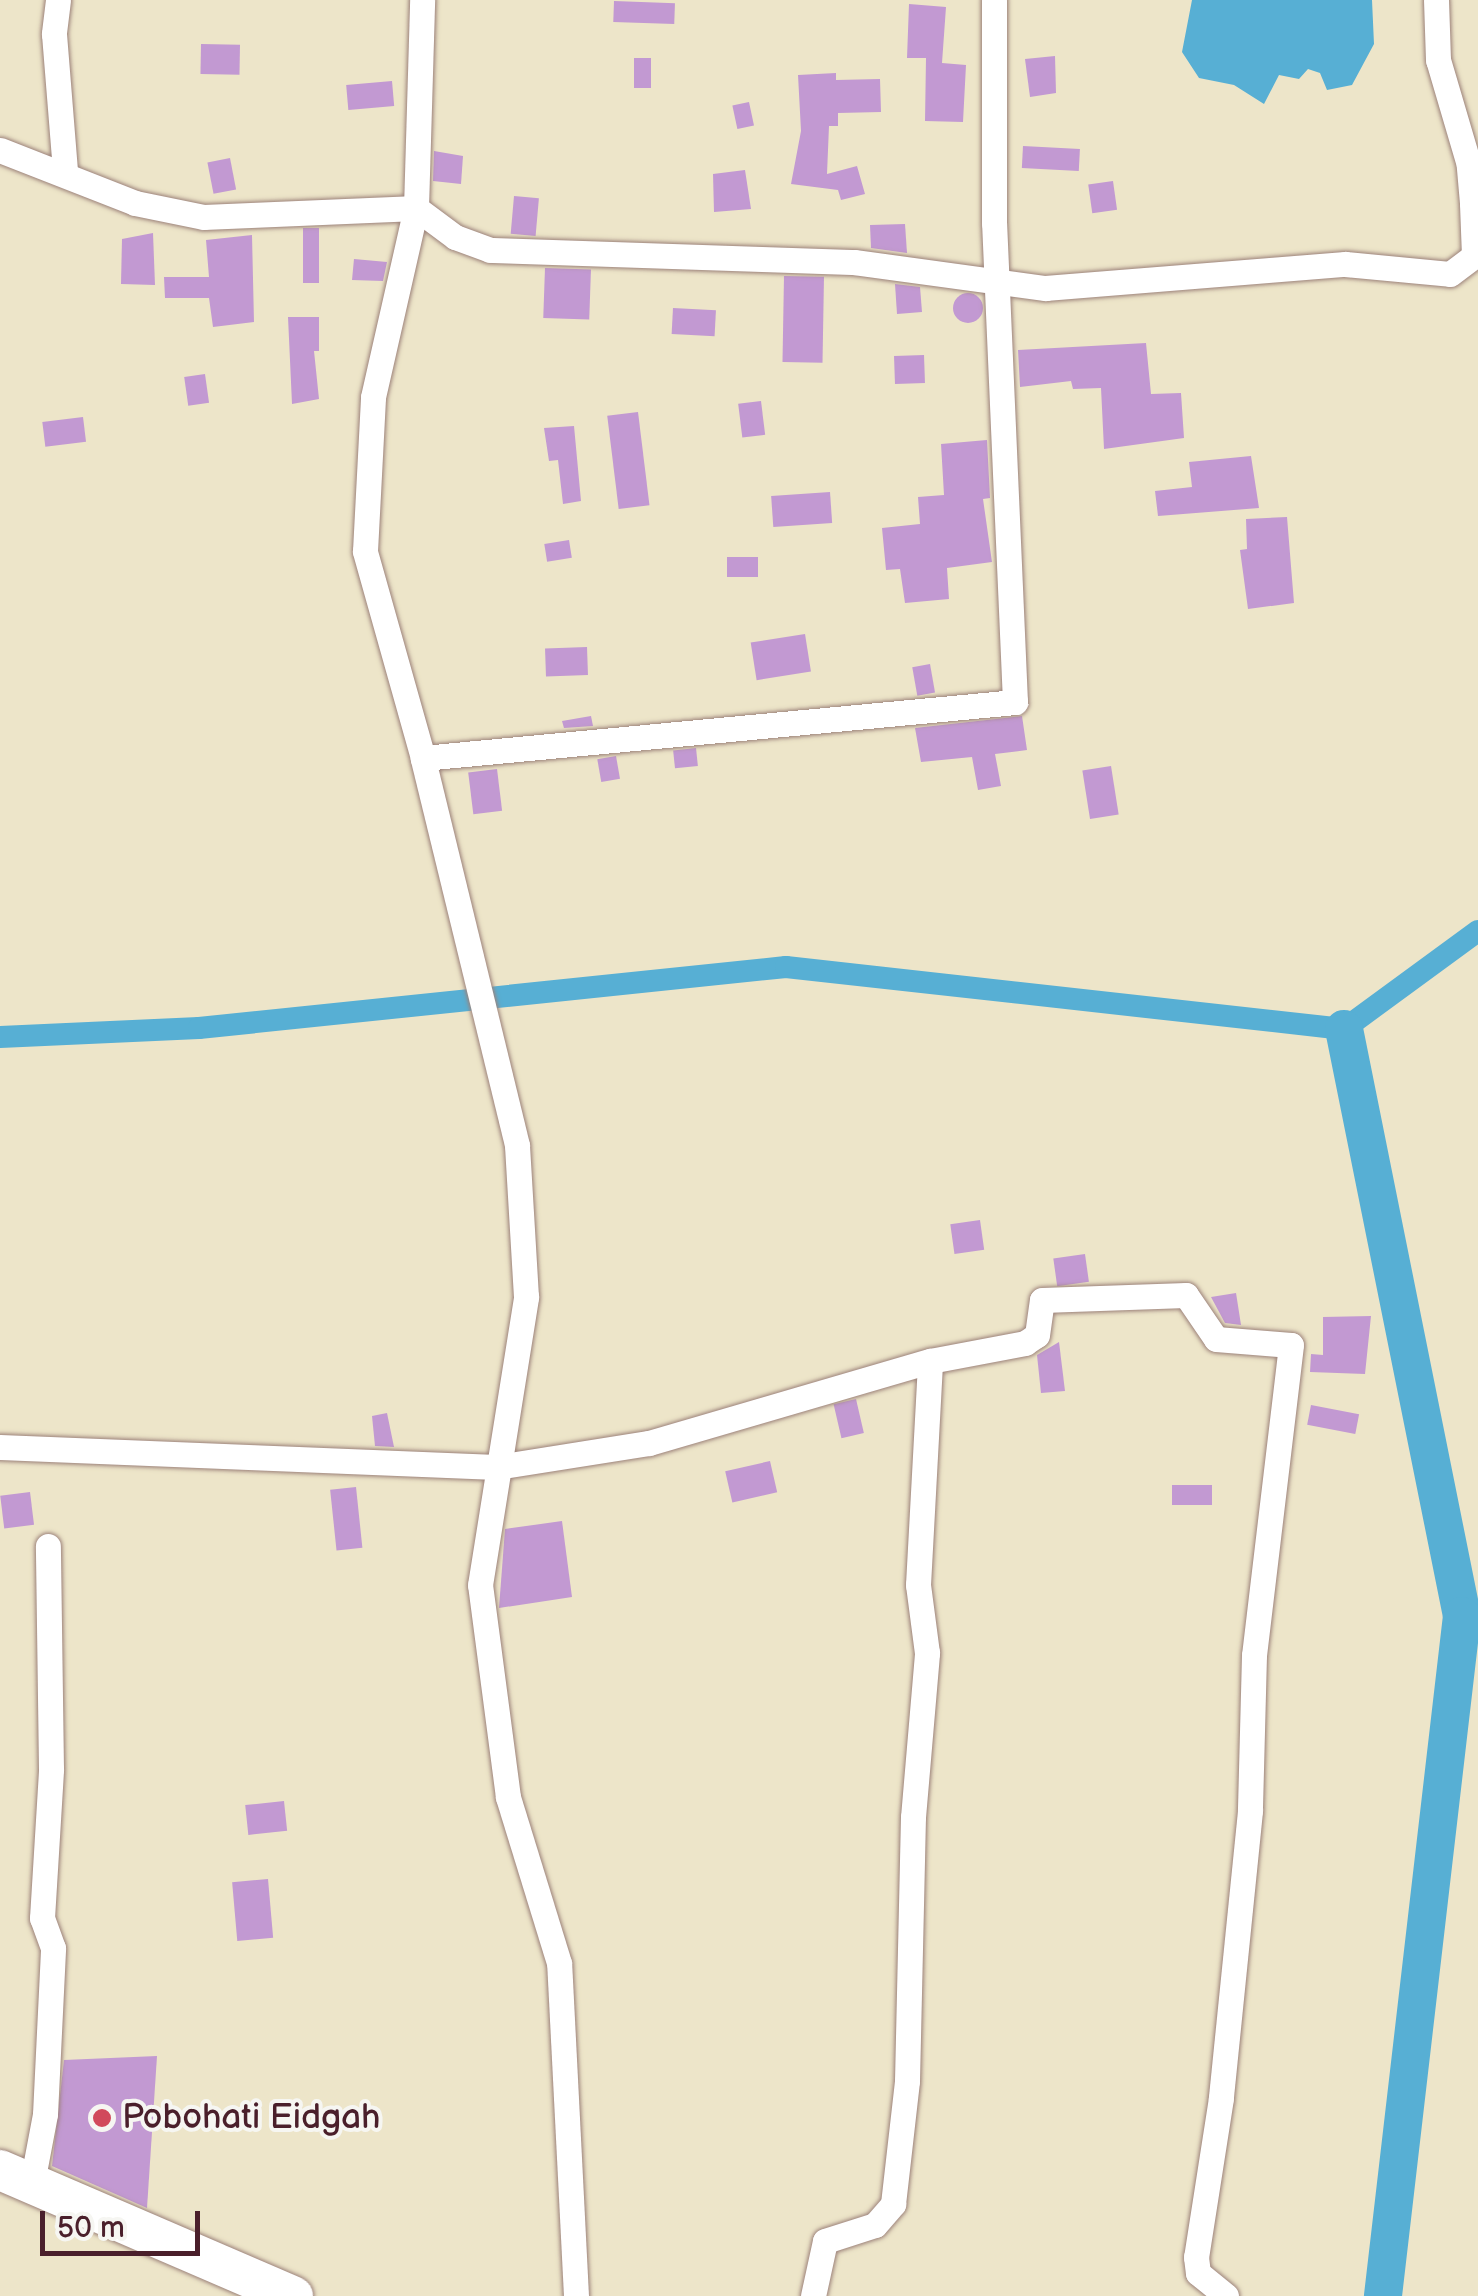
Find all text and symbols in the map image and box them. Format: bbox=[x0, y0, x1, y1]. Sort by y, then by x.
place label: Pobohati Eidgah bbox=[122, 2097, 380, 2139]
marker: Pobohati Eidgah bbox=[91, 2107, 113, 2129]
scale bar bbox=[45, 2191, 205, 2253]
text: 50 m bbox=[57, 2210, 125, 2246]

